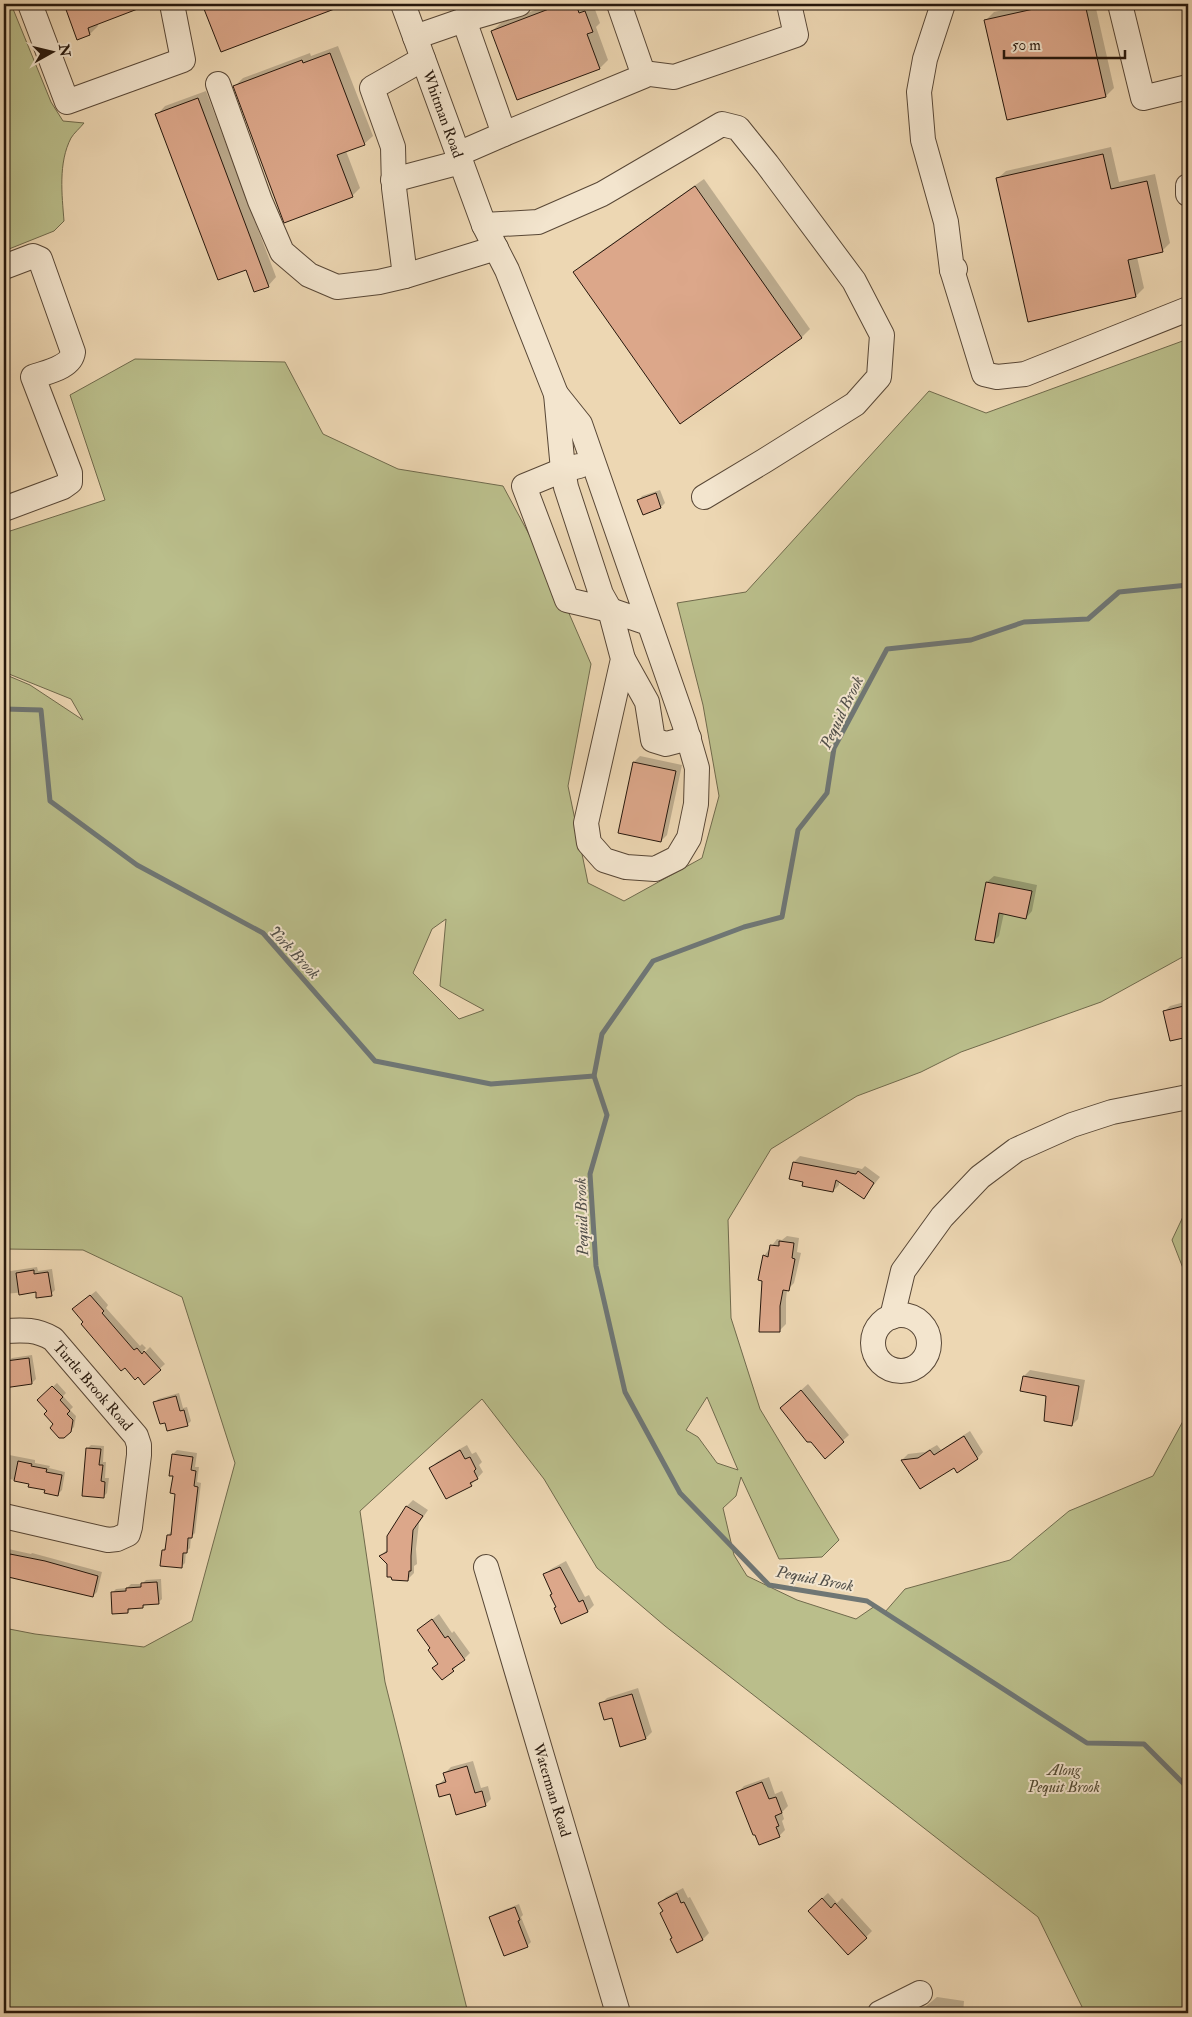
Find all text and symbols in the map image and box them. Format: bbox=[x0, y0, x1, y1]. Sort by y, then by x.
north arrow bbox=[28, 28, 78, 78]
scale bar bbox=[1004, 28, 1126, 60]
text: 50 m bbox=[1012, 36, 1041, 55]
text: N bbox=[55, 42, 74, 58]
street label: Whitman Road bbox=[418, 67, 467, 161]
water label: Pequid Brook bbox=[815, 672, 868, 753]
water label: York Brook bbox=[265, 922, 324, 984]
water label: Pequid Brook bbox=[571, 1177, 593, 1258]
street label: Turtle Brook Road bbox=[49, 1338, 137, 1435]
water label: Pequid Brook bbox=[773, 1561, 856, 1596]
street label: Waterman Road bbox=[528, 1740, 575, 1840]
park label: Along Pequit Brook bbox=[1027, 1761, 1100, 1797]

